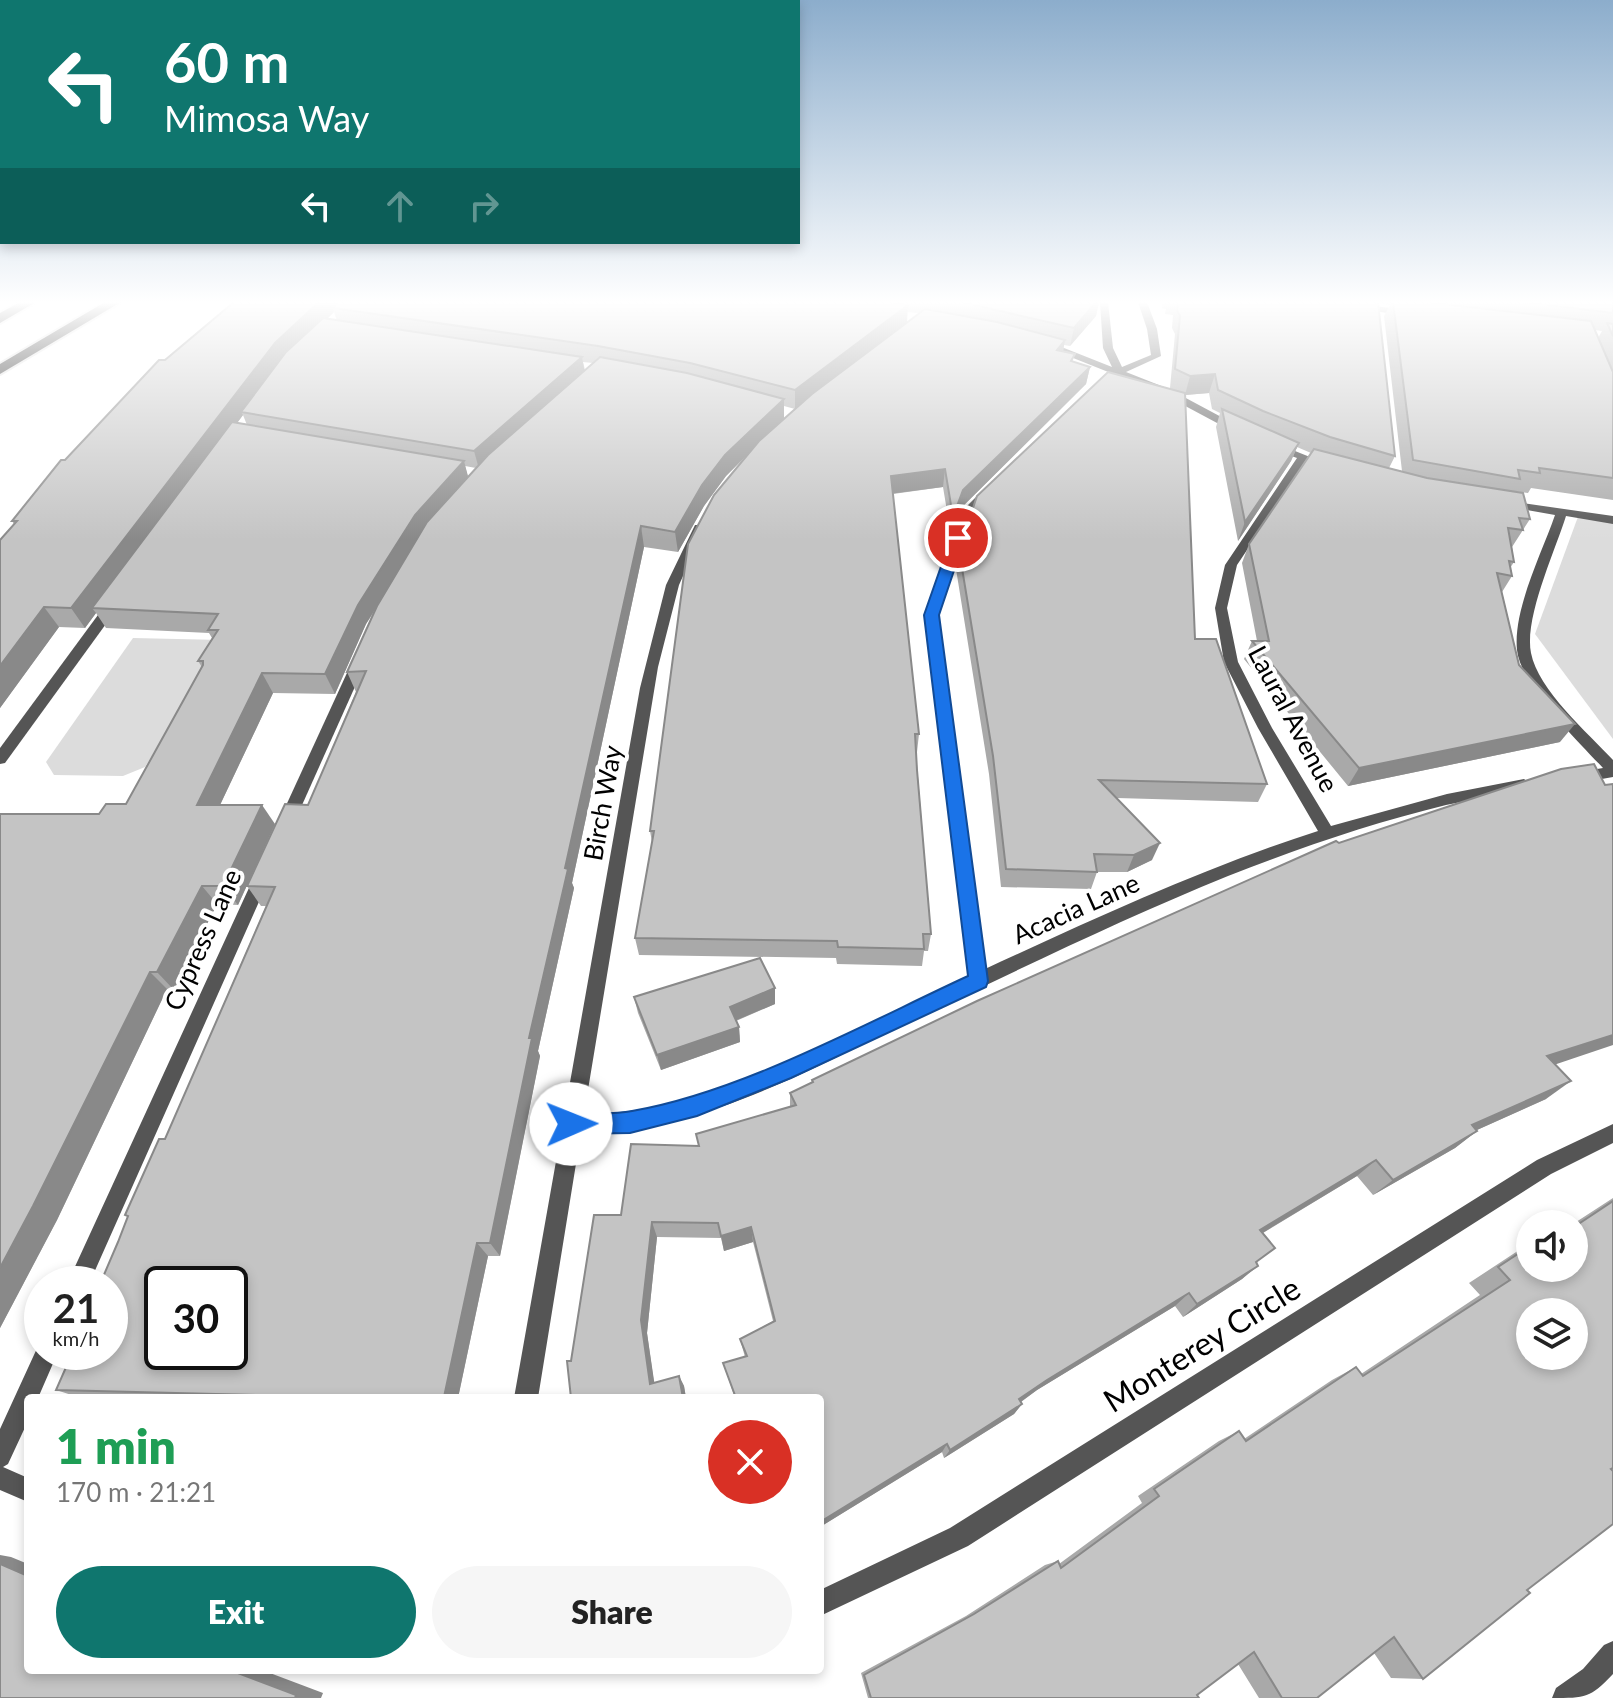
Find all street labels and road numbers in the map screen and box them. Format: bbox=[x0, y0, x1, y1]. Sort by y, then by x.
street label: Laural Avenue bbox=[1242, 640, 1346, 797]
street label: Birch Way bbox=[576, 742, 628, 863]
street label: Cypress Lane bbox=[157, 864, 247, 1015]
street label: Acacia Lane bbox=[1007, 866, 1144, 950]
street label: Monterey Circle bbox=[1096, 1268, 1307, 1420]

